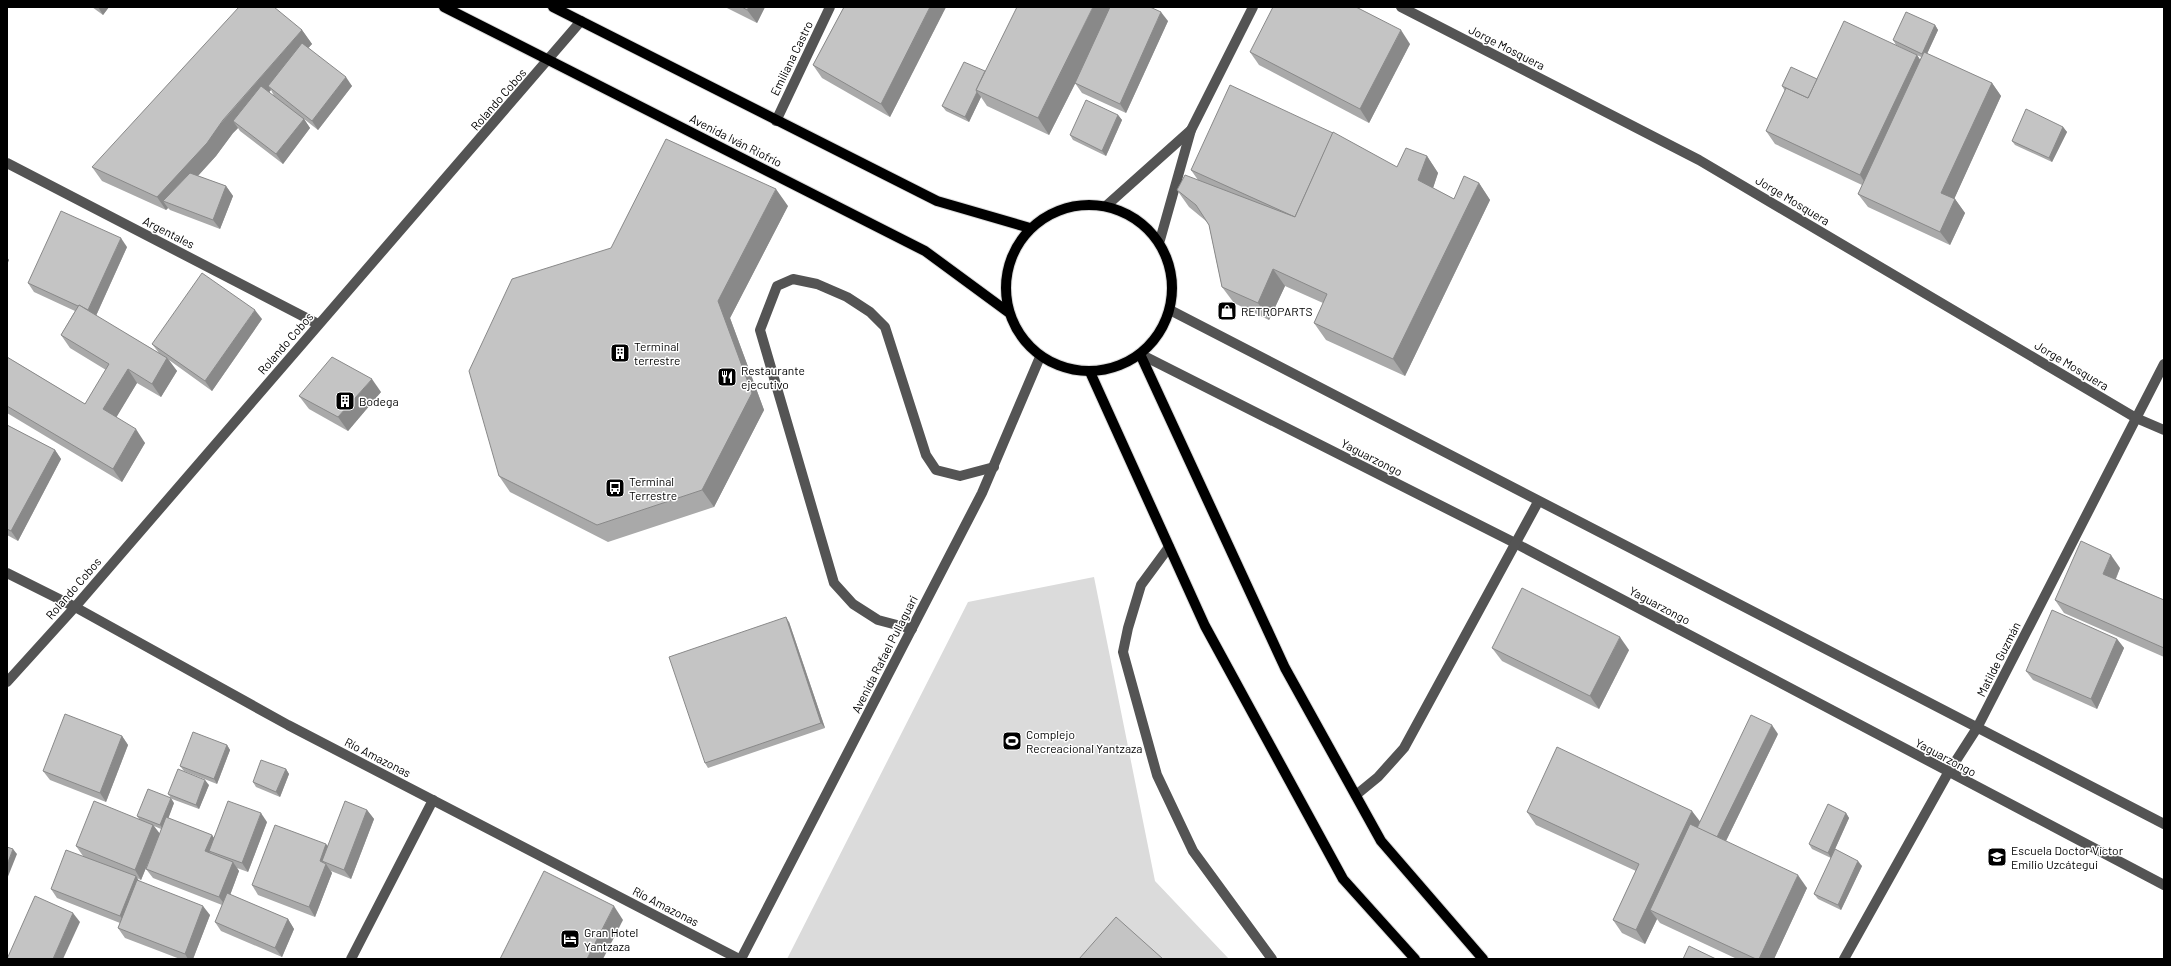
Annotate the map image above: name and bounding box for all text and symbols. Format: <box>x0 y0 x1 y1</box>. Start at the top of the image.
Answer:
street label: Emiliana Castro <box>767 18 815 98</box>
street label: Jorge Mosquera <box>1467 22 1547 72</box>
street label: Rolando Cobos <box>467 65 529 133</box>
street label: Avenida Iván Riofrío <box>688 111 784 169</box>
street label: Jorge Mosquera <box>1754 172 1832 228</box>
street label: Argentales <box>141 213 197 251</box>
shop icon: RETROPARTS <box>1216 300 1238 322</box>
place label: RETROPARTS <box>1241 304 1313 318</box>
street label: Rolando Cobos <box>254 309 316 377</box>
street label: Jorge Mosquera <box>2033 337 2111 393</box>
place label: Terminal terrestre <box>634 339 680 367</box>
building icon: Terminal terrestre <box>609 342 631 364</box>
place label: Restaurante ejecutivo <box>741 363 805 391</box>
restaurant icon: Restaurante ejecutivo <box>716 366 738 388</box>
building icon: Bodega <box>334 390 356 412</box>
place label: Bodega <box>359 394 399 408</box>
street label: Yaguarzongo <box>1339 436 1405 478</box>
place label: Terminal Terrestre <box>629 474 677 502</box>
bus stop icon: Terminal Terrestre <box>604 477 626 499</box>
street label: Rolando Cobos <box>42 554 104 622</box>
street label: Yaguarzongo <box>1627 583 1693 627</box>
street label: Avenida Rafael Pullaguari <box>848 593 920 715</box>
street label: Matilde Guzmán <box>1973 619 2023 699</box>
place label: Complejo Recreacional Yantzaza <box>1026 727 1143 755</box>
sports icon: Complejo Recreacional Yantzaza <box>1001 730 1023 752</box>
street label: Río Amazonas <box>343 734 414 780</box>
street label: Yaguarzongo <box>1913 735 1979 779</box>
place label: Escuela Doctor Víctor Emilio Uzcátegui <box>2011 843 2124 871</box>
school or university icon: Escuela Doctor Víctor Emilio Uzcátegui <box>1986 846 2008 868</box>
street label: Río Amazonas <box>631 883 702 929</box>
place label: Gran Hotel Yantzaza <box>584 925 638 953</box>
hotel icon: Gran Hotel Yantzaza <box>559 928 581 950</box>

